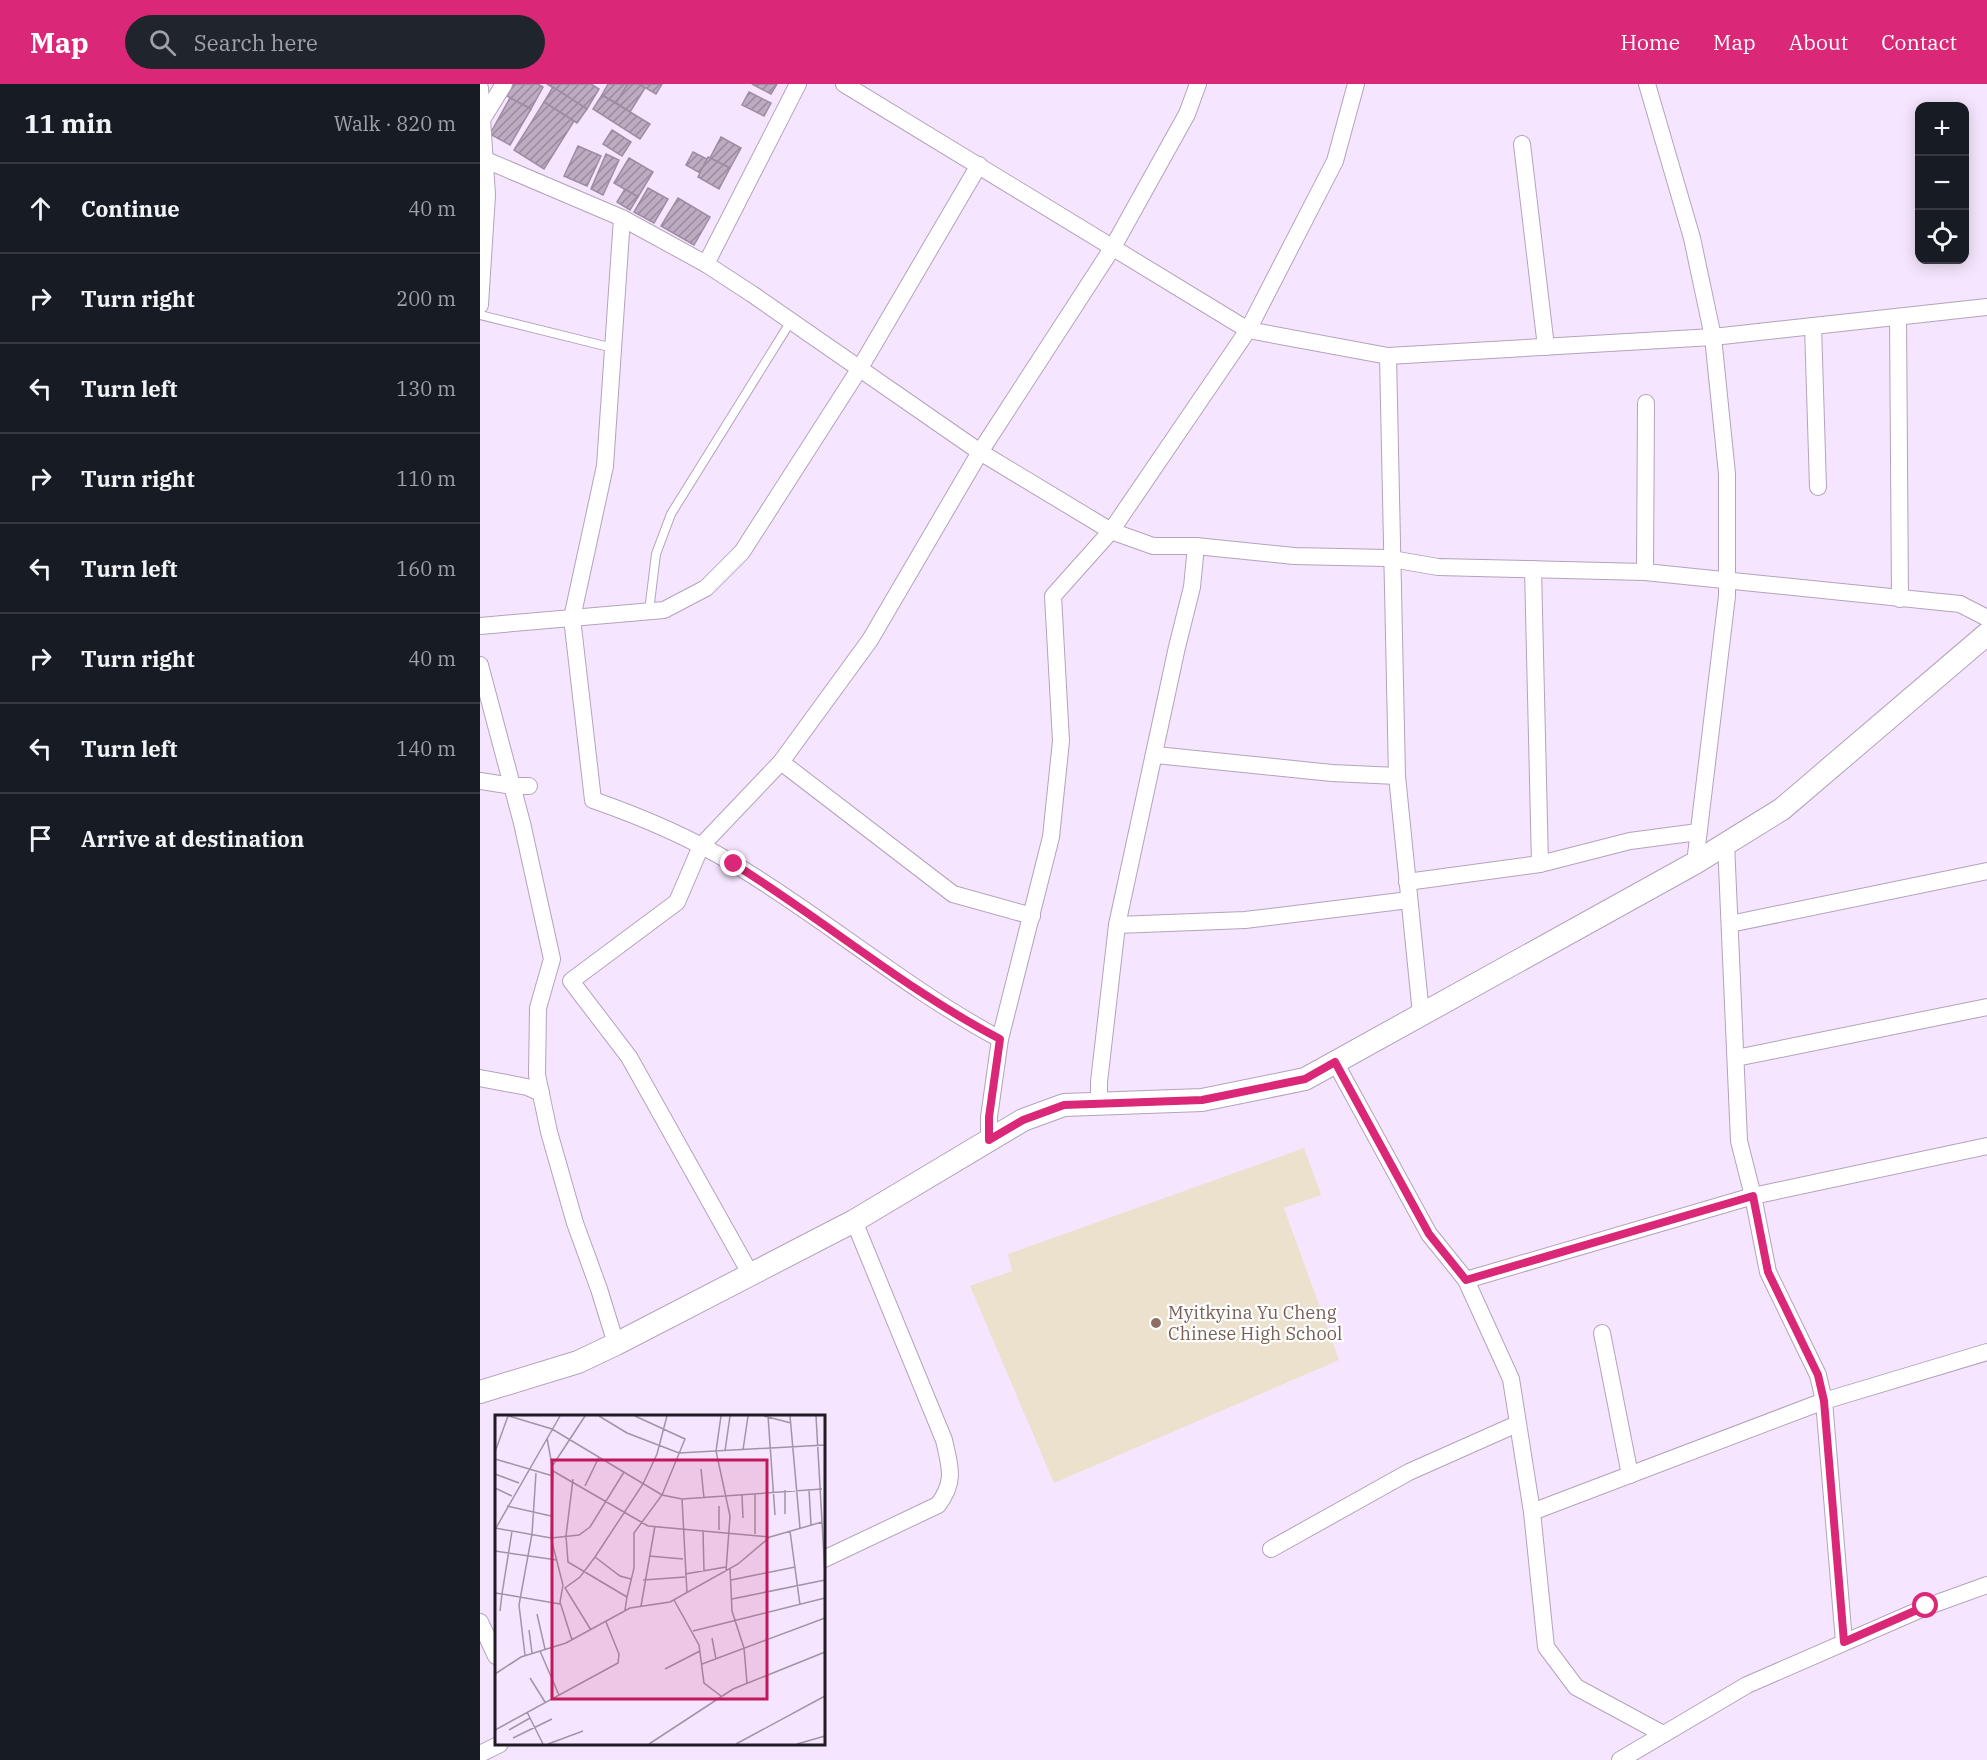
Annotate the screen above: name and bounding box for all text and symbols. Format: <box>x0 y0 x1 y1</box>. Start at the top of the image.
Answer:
search box <box>125 15 545 69</box>
text: Map <box>30 24 89 61</box>
icon: search <box>146 26 179 59</box>
text: Search here <box>194 28 318 57</box>
text: Home <box>1620 28 1680 56</box>
text: Map <box>1713 28 1756 56</box>
text: About <box>1789 28 1848 56</box>
text: Contact <box>1881 28 1957 56</box>
map controls <box>1915 102 1969 264</box>
button: + <box>1915 102 1969 156</box>
text: 11 min <box>24 106 112 140</box>
text: Walk · 820 m <box>334 110 456 137</box>
button: − <box>1915 156 1969 210</box>
icon: ahead <box>24 192 57 225</box>
text: Continue <box>81 194 180 223</box>
text: 40 m <box>408 195 456 222</box>
button: locate <box>1915 210 1969 264</box>
icon: right <box>24 282 57 315</box>
text: Turn right <box>81 284 195 313</box>
text: 200 m <box>396 285 456 312</box>
icon: left <box>24 372 57 405</box>
text: Turn left <box>81 374 177 403</box>
text: 130 m <box>396 375 456 402</box>
icon: right <box>24 462 57 495</box>
text: Turn right <box>81 464 195 493</box>
text: 110 m <box>396 465 456 492</box>
icon: left <box>24 552 57 585</box>
text: Turn left <box>81 554 177 583</box>
text: 160 m <box>396 555 456 582</box>
icon: right <box>24 642 57 675</box>
text: Turn right <box>81 644 195 673</box>
text: 40 m <box>408 645 456 672</box>
icon: left <box>24 732 57 765</box>
text: Turn left <box>81 734 177 763</box>
text: 140 m <box>396 735 456 762</box>
icon: arrive <box>24 822 57 855</box>
text: Arrive at destination <box>81 824 304 853</box>
route end <box>720 850 746 876</box>
place label: Myitkyina Yu Cheng Chinese High School <box>1168 1301 1342 1345</box>
marker: Myitkyina Yu Cheng Chinese High School <box>1149 1316 1163 1330</box>
inset map <box>495 1415 825 1745</box>
route start <box>1912 1592 1938 1618</box>

